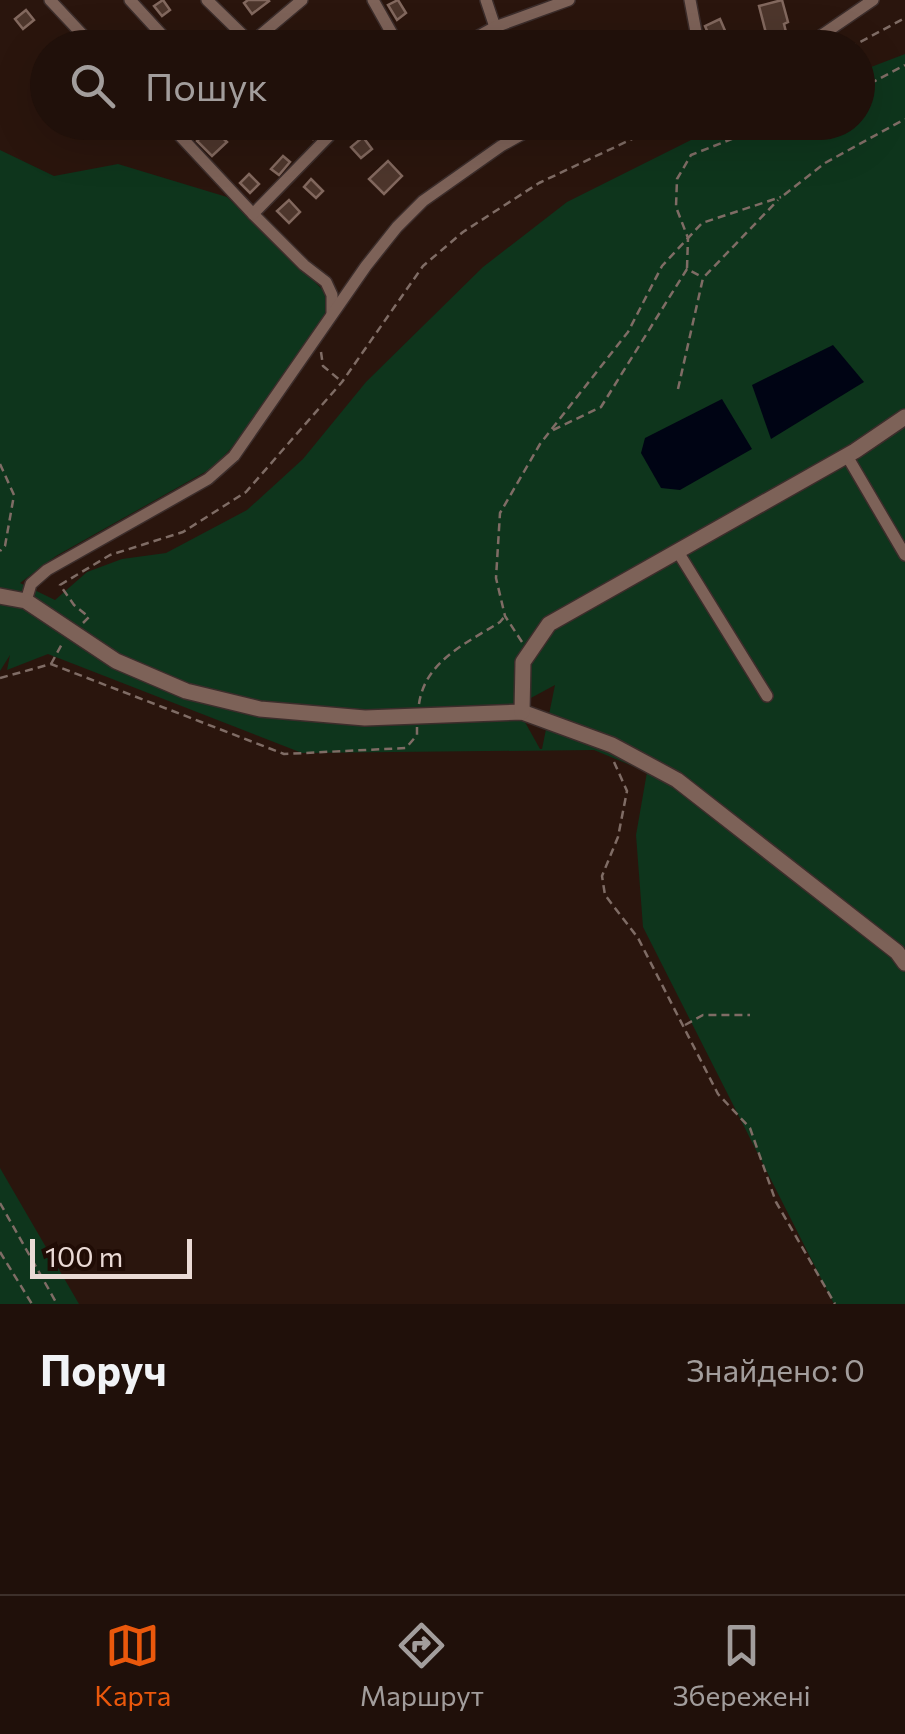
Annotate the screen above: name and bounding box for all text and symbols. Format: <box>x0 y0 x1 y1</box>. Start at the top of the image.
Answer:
search box <box>30 30 875 140</box>
icon: search <box>65 58 120 113</box>
text: Пошук <box>145 62 268 109</box>
scale bar <box>30 1234 192 1278</box>
text: 100 m <box>45 1239 123 1273</box>
text: Поруч <box>40 1343 167 1395</box>
text: Знайдено: 0 <box>686 1349 865 1389</box>
tab: Карта <box>94 1618 171 1712</box>
tab: Маршрут <box>360 1618 484 1712</box>
tab: Збережені <box>672 1618 811 1712</box>

